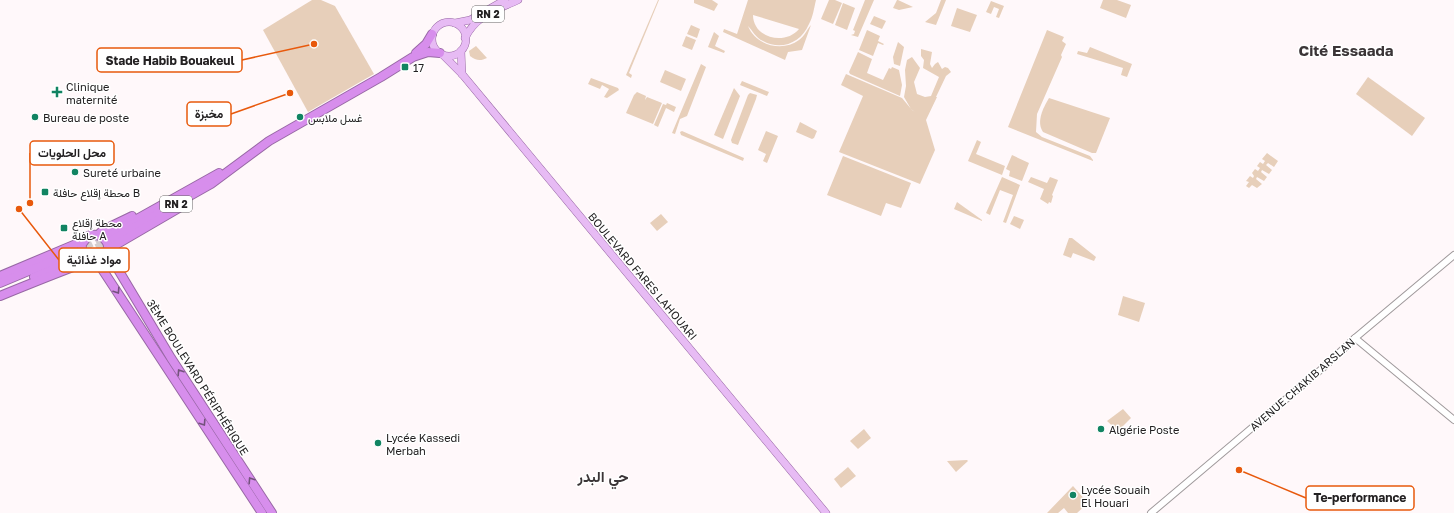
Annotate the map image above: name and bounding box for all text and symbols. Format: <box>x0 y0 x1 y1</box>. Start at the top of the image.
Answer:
road number: RN 2 <box>472 6 504 22</box>
district label: Cité Essaada <box>1299 41 1394 59</box>
callout: Stade Habib Bouakeul <box>97 48 242 72</box>
text: Stade Habib Bouakeul <box>106 53 235 68</box>
place label: 17 <box>413 61 424 74</box>
marker: 17 <box>400 62 410 72</box>
place label: Clinique maternité <box>66 80 117 106</box>
marker: Clinique maternité <box>51 86 63 98</box>
callout: مخبزة <box>187 102 231 126</box>
text: مخبزة <box>195 106 224 122</box>
place label: Bureau de poste <box>43 111 129 124</box>
place label: غسل ملابس <box>308 111 363 125</box>
marker: Bureau de poste <box>30 112 40 122</box>
marker: غسل ملابس <box>295 112 305 122</box>
callout: محل الحلويات <box>30 141 114 165</box>
text: محل الحلويات <box>38 145 106 161</box>
place label: Sureté urbaine <box>83 166 161 179</box>
marker: Sureté urbaine <box>70 167 80 177</box>
place label: محطة إقلاع حافلة B <box>53 186 140 201</box>
marker: محطة إقلاع حافلة B <box>40 187 50 197</box>
road number: RN 2 <box>160 196 192 212</box>
street label: BOULEVARD FARES LAHOUARI <box>586 210 700 342</box>
place label: محطة إقلاع حافلة A <box>72 216 122 242</box>
marker: محطة إقلاع حافلة A <box>59 223 69 233</box>
callout: مواد غذائية <box>59 248 129 272</box>
text: مواد غذائية <box>67 252 122 268</box>
one-way arrow <box>112 287 119 294</box>
street label: 3ÈME BOULEVARD PÉRIPHÉRIQUE <box>144 297 252 458</box>
street label: AVENUE CHAKIB ARSLAN <box>1247 335 1357 433</box>
one-way arrow <box>177 369 185 376</box>
one-way arrow <box>199 419 206 426</box>
place label: Algérie Poste <box>1109 423 1179 436</box>
marker: Algérie Poste <box>1096 424 1106 434</box>
place label: Lycée Kassedi Merbah <box>386 431 460 457</box>
marker: Lycée Kassedi Merbah <box>373 438 383 448</box>
district label: حي البدر <box>577 467 629 490</box>
one-way arrow <box>249 478 256 485</box>
place label: Lycée Souaih El Houari <box>1081 483 1150 509</box>
callout: Te-performance <box>1306 486 1414 510</box>
marker: Lycée Souaih El Houari <box>1068 490 1078 500</box>
text: Te-performance <box>1314 490 1406 505</box>

